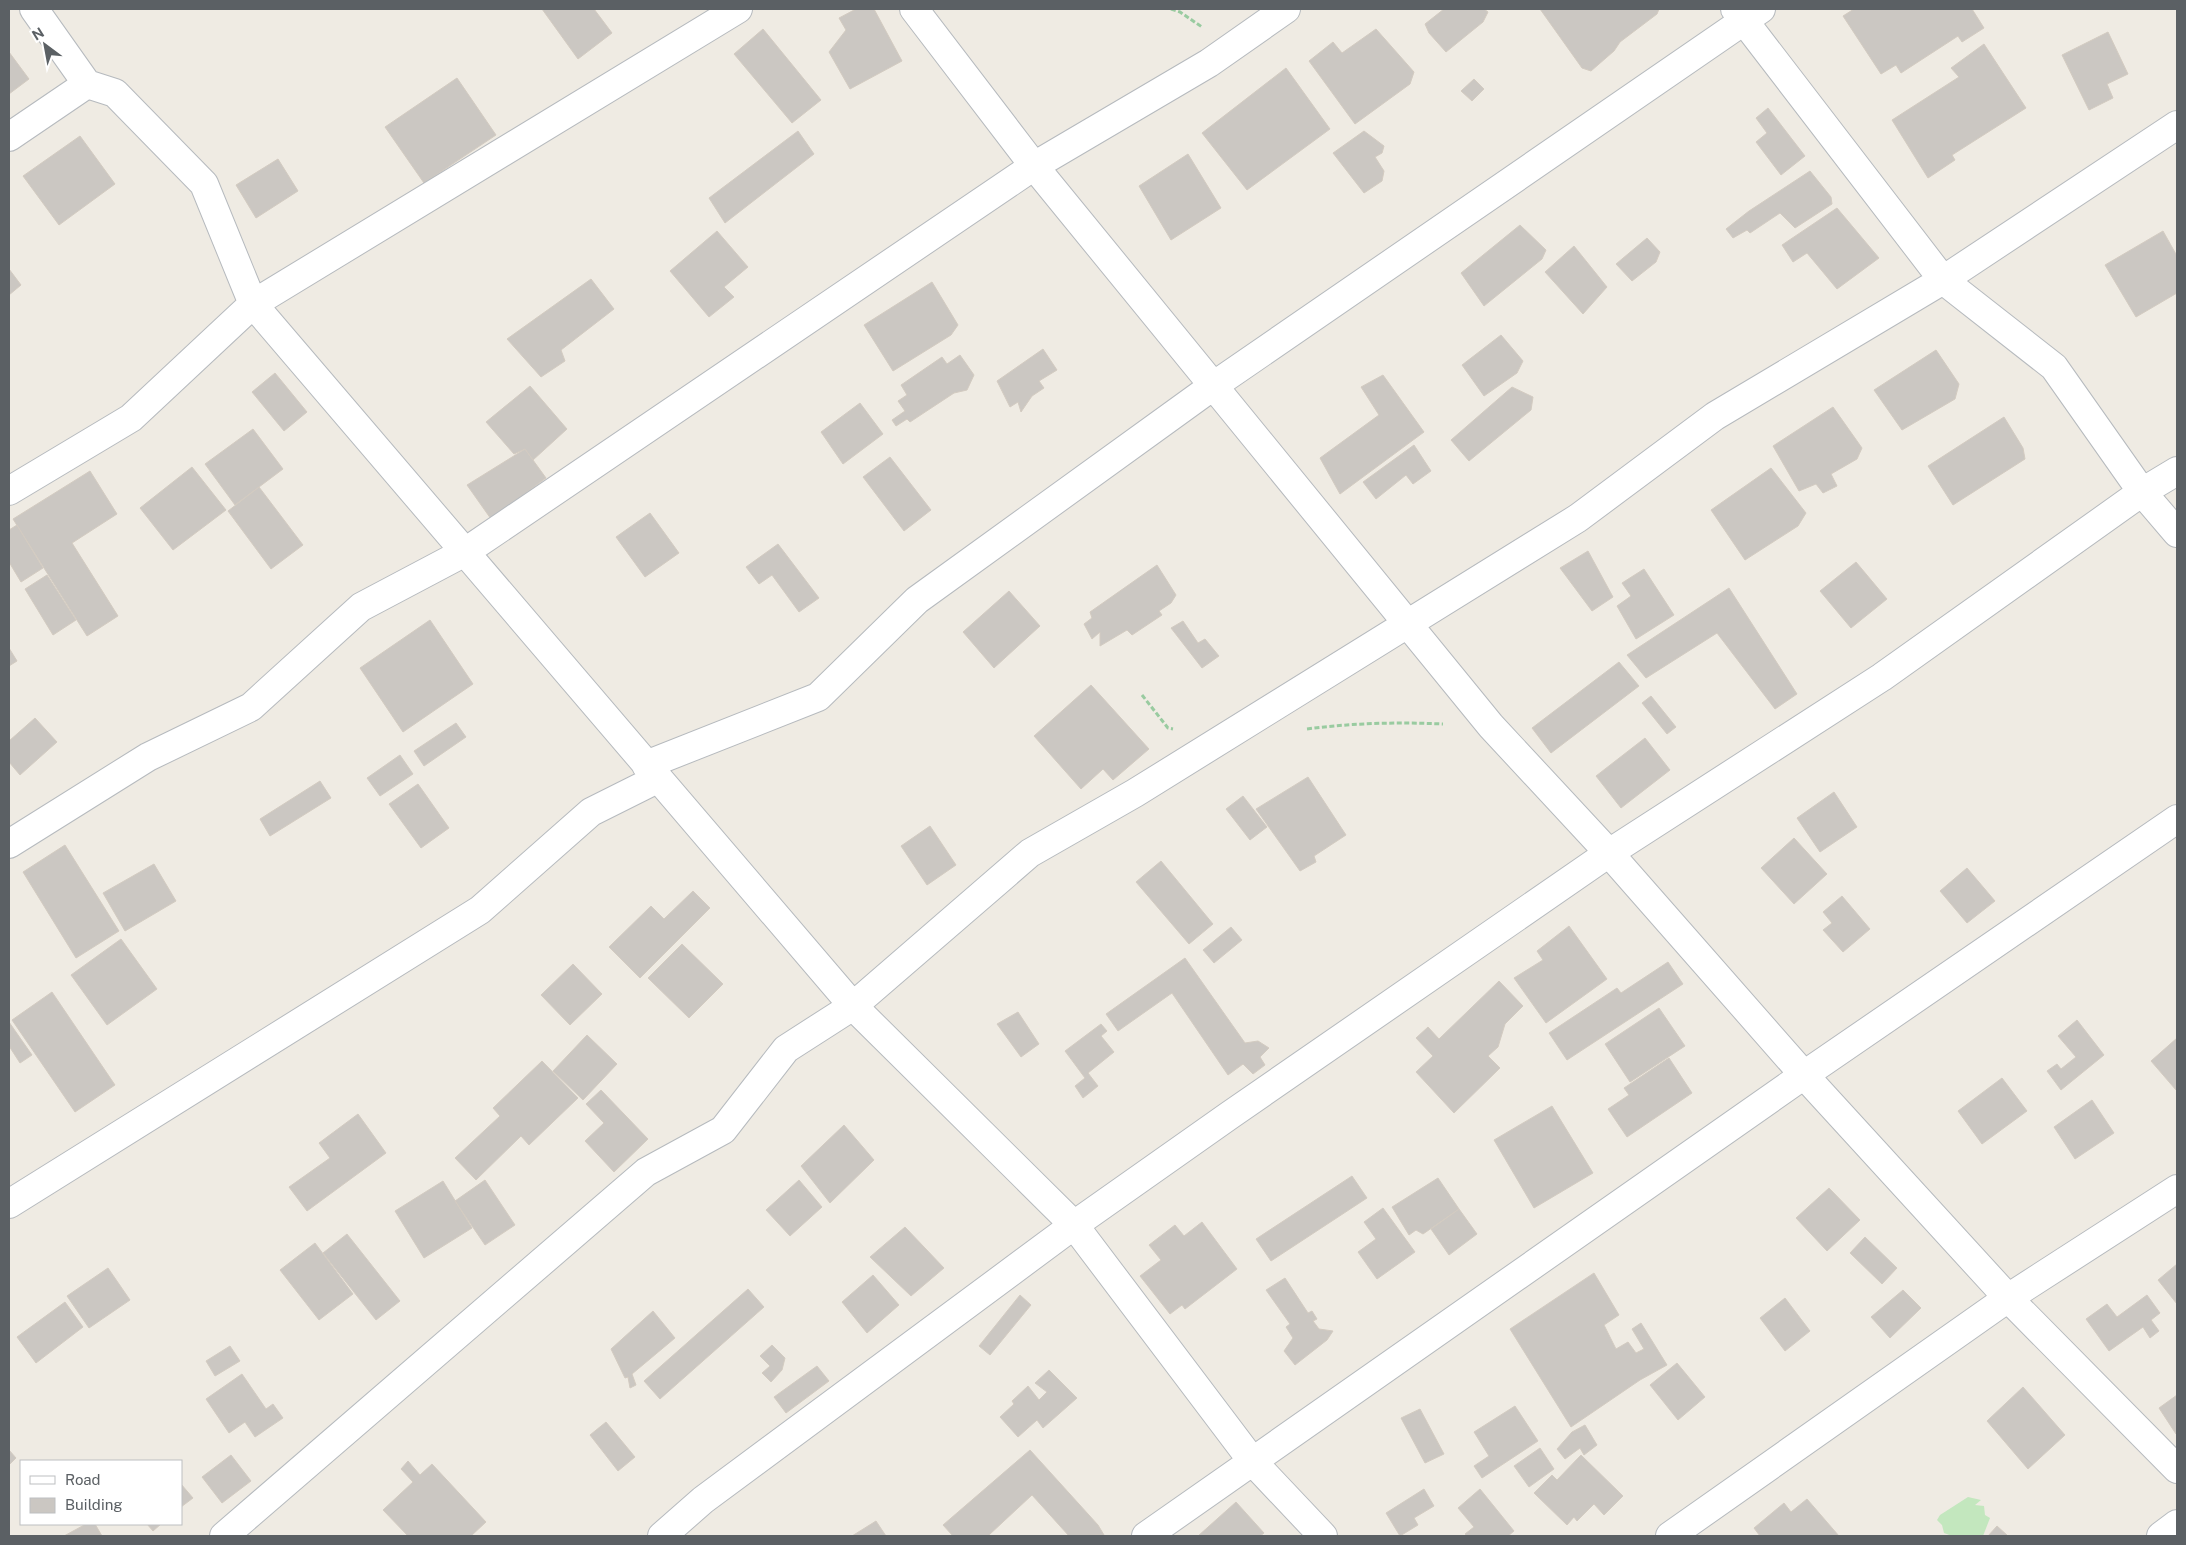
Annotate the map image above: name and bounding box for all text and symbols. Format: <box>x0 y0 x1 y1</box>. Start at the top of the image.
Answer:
north arrow <box>20 20 70 70</box>
text: N <box>29 24 47 44</box>
legend <box>20 1460 182 1525</box>
text: Road <box>65 1471 101 1488</box>
text: Building <box>65 1496 123 1513</box>

